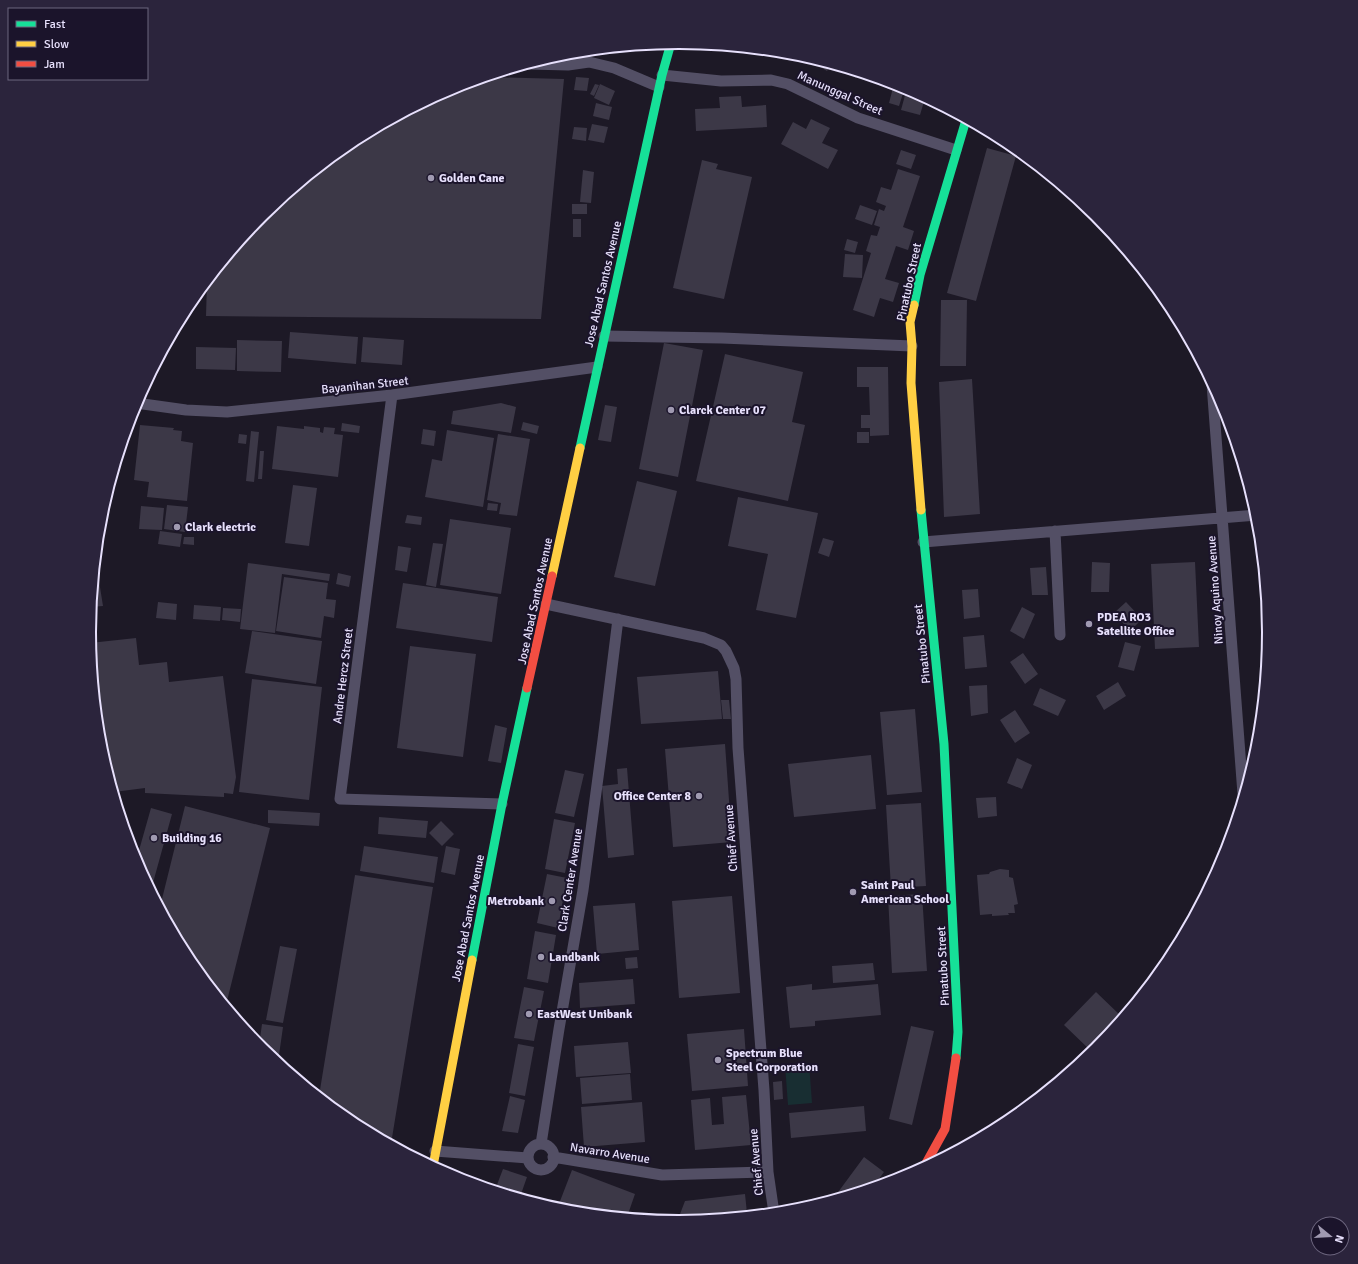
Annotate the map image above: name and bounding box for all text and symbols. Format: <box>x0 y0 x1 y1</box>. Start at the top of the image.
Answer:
legend <box>8 8 148 80</box>
text: Fast <box>44 17 65 32</box>
text: Slow <box>44 37 69 52</box>
text: Jam <box>44 57 65 72</box>
street label: Manunggal Street <box>795 68 885 119</box>
place label: Golden Cane <box>439 171 504 186</box>
marker: Golden Cane <box>426 173 436 183</box>
street label: Jose Abad Santos Avenue <box>582 219 625 349</box>
street label: Pinatubo Street <box>894 242 925 323</box>
street label: Bayanihan Street <box>321 373 409 398</box>
place label: Clarck Center 07 <box>679 403 766 418</box>
marker: Clarck Center 07 <box>666 405 676 415</box>
place label: Clark electric <box>185 520 256 535</box>
marker: Clark electric <box>172 522 182 532</box>
street label: Ninoy Aquino Avenue <box>1204 535 1227 645</box>
street label: Jose Abad Santos Avenue <box>515 536 556 666</box>
street label: Pinatubo Street <box>911 603 934 684</box>
place label: PDEA RO3 Satellite Office <box>1097 610 1175 639</box>
marker: PDEA RO3 Satellite Office <box>1084 619 1094 629</box>
street label: Andre Hercz Street <box>330 627 357 725</box>
place label: Office Center 8 <box>614 789 692 804</box>
marker: Office Center 8 <box>694 791 704 801</box>
street label: Chief Avenue <box>722 804 741 872</box>
street label: Clark Center Avenue <box>555 827 586 933</box>
place label: Building 16 <box>162 831 222 846</box>
marker: Building 16 <box>149 833 159 843</box>
street label: Jose Abad Santos Avenue <box>449 853 488 983</box>
place label: Saint Paul American School <box>861 878 949 907</box>
marker: Saint Paul American School <box>848 887 858 897</box>
place label: Metrobank <box>487 894 545 909</box>
marker: Metrobank <box>547 896 557 906</box>
street label: Pinatubo Street <box>934 926 953 1006</box>
place label: Landbank <box>549 950 601 965</box>
marker: Landbank <box>536 952 546 962</box>
place label: EastWest Unibank <box>537 1007 633 1022</box>
marker: EastWest Unibank <box>524 1009 534 1019</box>
place label: Spectrum Blue Steel Corporation <box>726 1046 818 1075</box>
marker: Spectrum Blue Steel Corporation <box>713 1055 723 1065</box>
street label: Chief Avenue <box>746 1128 767 1196</box>
street label: Navarro Avenue <box>569 1140 651 1167</box>
north arrow <box>1310 1216 1350 1256</box>
text: N <box>1332 1233 1346 1245</box>

